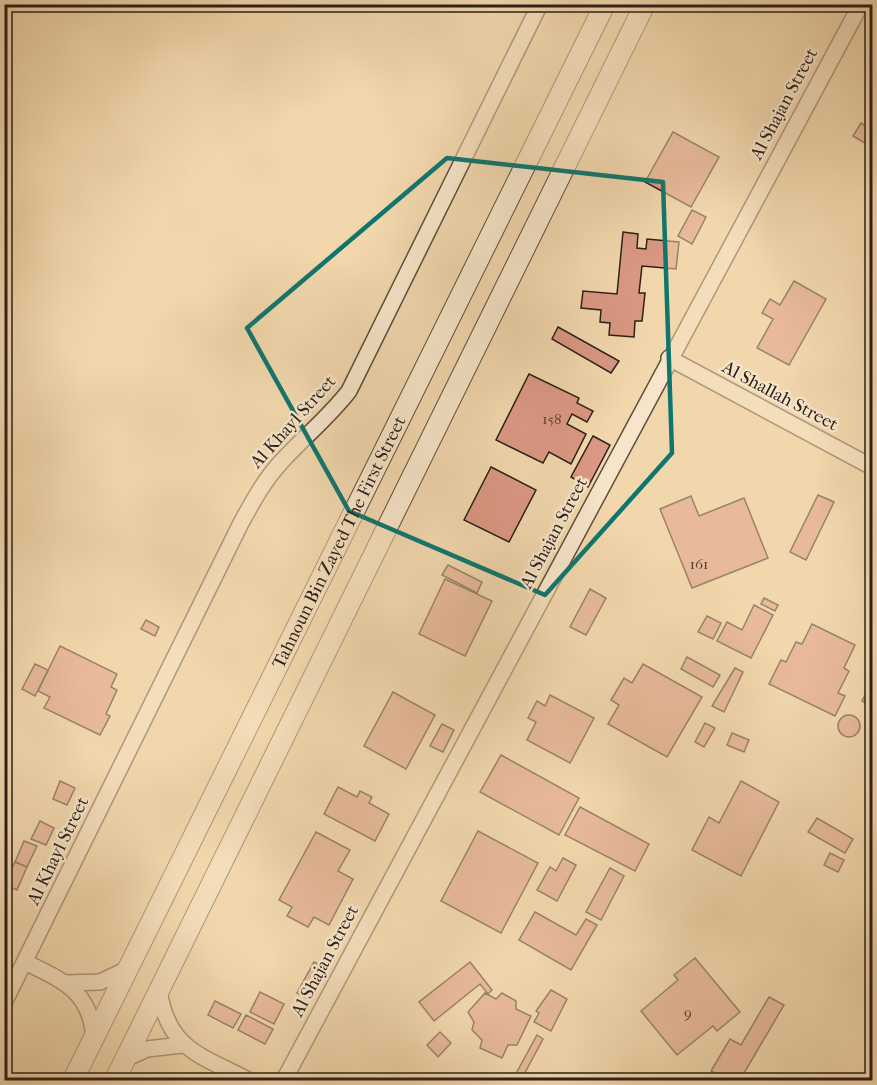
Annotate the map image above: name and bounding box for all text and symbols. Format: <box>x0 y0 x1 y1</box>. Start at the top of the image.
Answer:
street label: Al Shajan Street <box>745 44 822 164</box>
street label: Al Shallah Street <box>718 356 842 436</box>
street label: Al Khayl Street <box>245 371 341 473</box>
house number: 158 <box>542 410 562 428</box>
street label: Tahnoun Bin Zayed The First Street <box>268 412 410 672</box>
street label: Al Shajan Street <box>515 473 592 593</box>
house number: 161 <box>690 555 708 573</box>
street label: Al Khayl Street <box>22 793 93 909</box>
street label: Al Shajan Street <box>286 901 363 1021</box>
house number: 9 <box>684 1004 692 1022</box>

